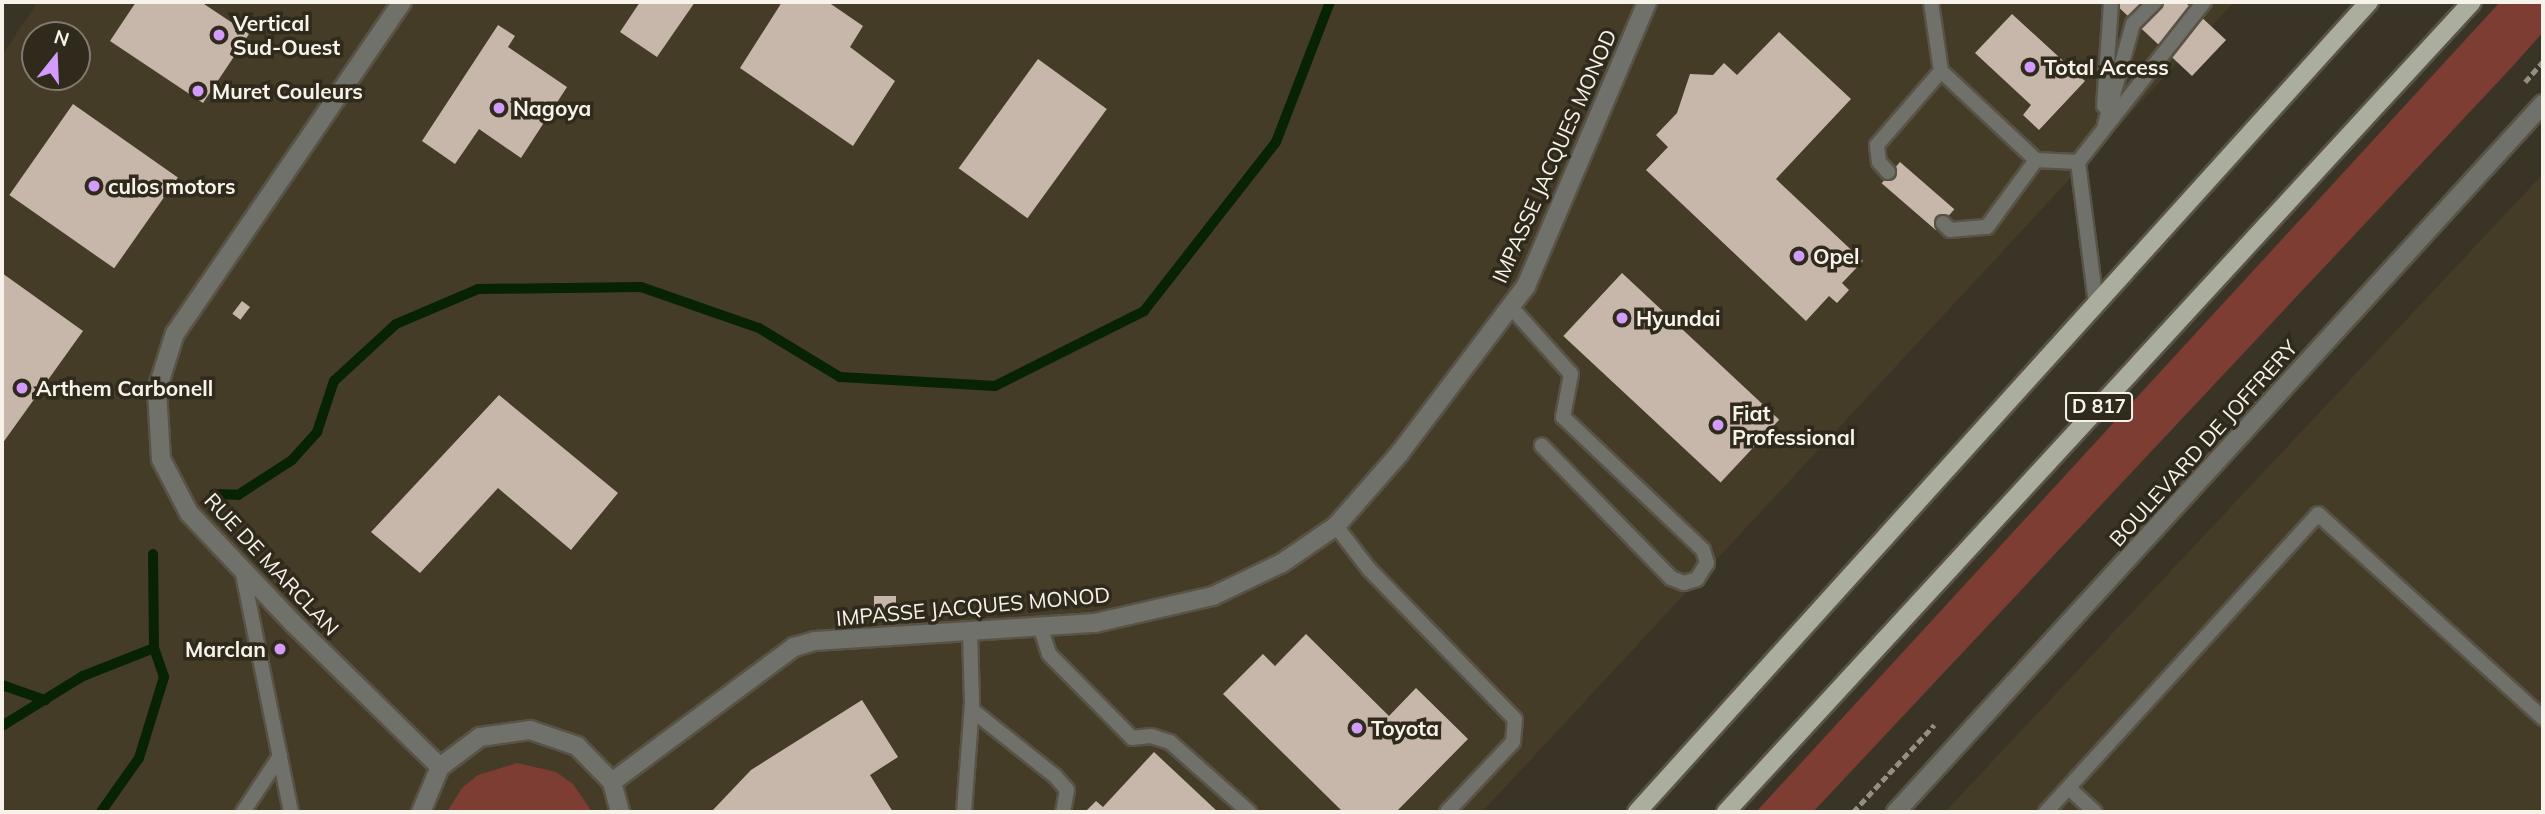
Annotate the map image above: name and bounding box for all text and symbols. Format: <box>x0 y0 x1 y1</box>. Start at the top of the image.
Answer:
place label: Vertical Sud-Ouest <box>233 10 340 60</box>
north arrow <box>21 21 91 91</box>
text: N <box>51 24 72 52</box>
street label: IMPASSE JACQUES MONOD <box>1487 25 1621 287</box>
marker: Vertical Sud-Ouest <box>211 27 227 43</box>
place label: Total Access <box>2044 54 2169 80</box>
marker: Total Access <box>2022 59 2038 75</box>
place label: Muret Couleurs <box>212 78 363 104</box>
marker: Muret Couleurs <box>190 83 206 99</box>
place label: Nagoya <box>513 95 591 121</box>
marker: Nagoya <box>491 100 507 116</box>
place label: culos motors <box>108 173 235 199</box>
marker: culos motors <box>86 178 102 194</box>
place label: Opel <box>1813 243 1860 269</box>
marker: Opel <box>1791 248 1807 264</box>
place label: Hyundai <box>1636 305 1720 331</box>
marker: Hyundai <box>1614 310 1630 326</box>
street label: BOULEVARD DE JOFFRERY <box>2104 335 2302 551</box>
place label: Arthem Carbonell <box>36 375 213 401</box>
marker: Arthem Carbonell <box>14 380 30 396</box>
road number: D 817 <box>2064 392 2134 422</box>
place label: Fiat Professional <box>1732 400 1855 450</box>
marker: Fiat Professional <box>1710 417 1726 433</box>
street label: RUE DE MARCLAN <box>199 488 345 640</box>
street label: IMPASSE JACQUES MONOD <box>835 581 1111 631</box>
place label: Marclan <box>185 636 266 662</box>
marker: Marclan <box>272 641 288 657</box>
place label: Toyota <box>1371 715 1439 741</box>
marker: Toyota <box>1349 720 1365 736</box>

